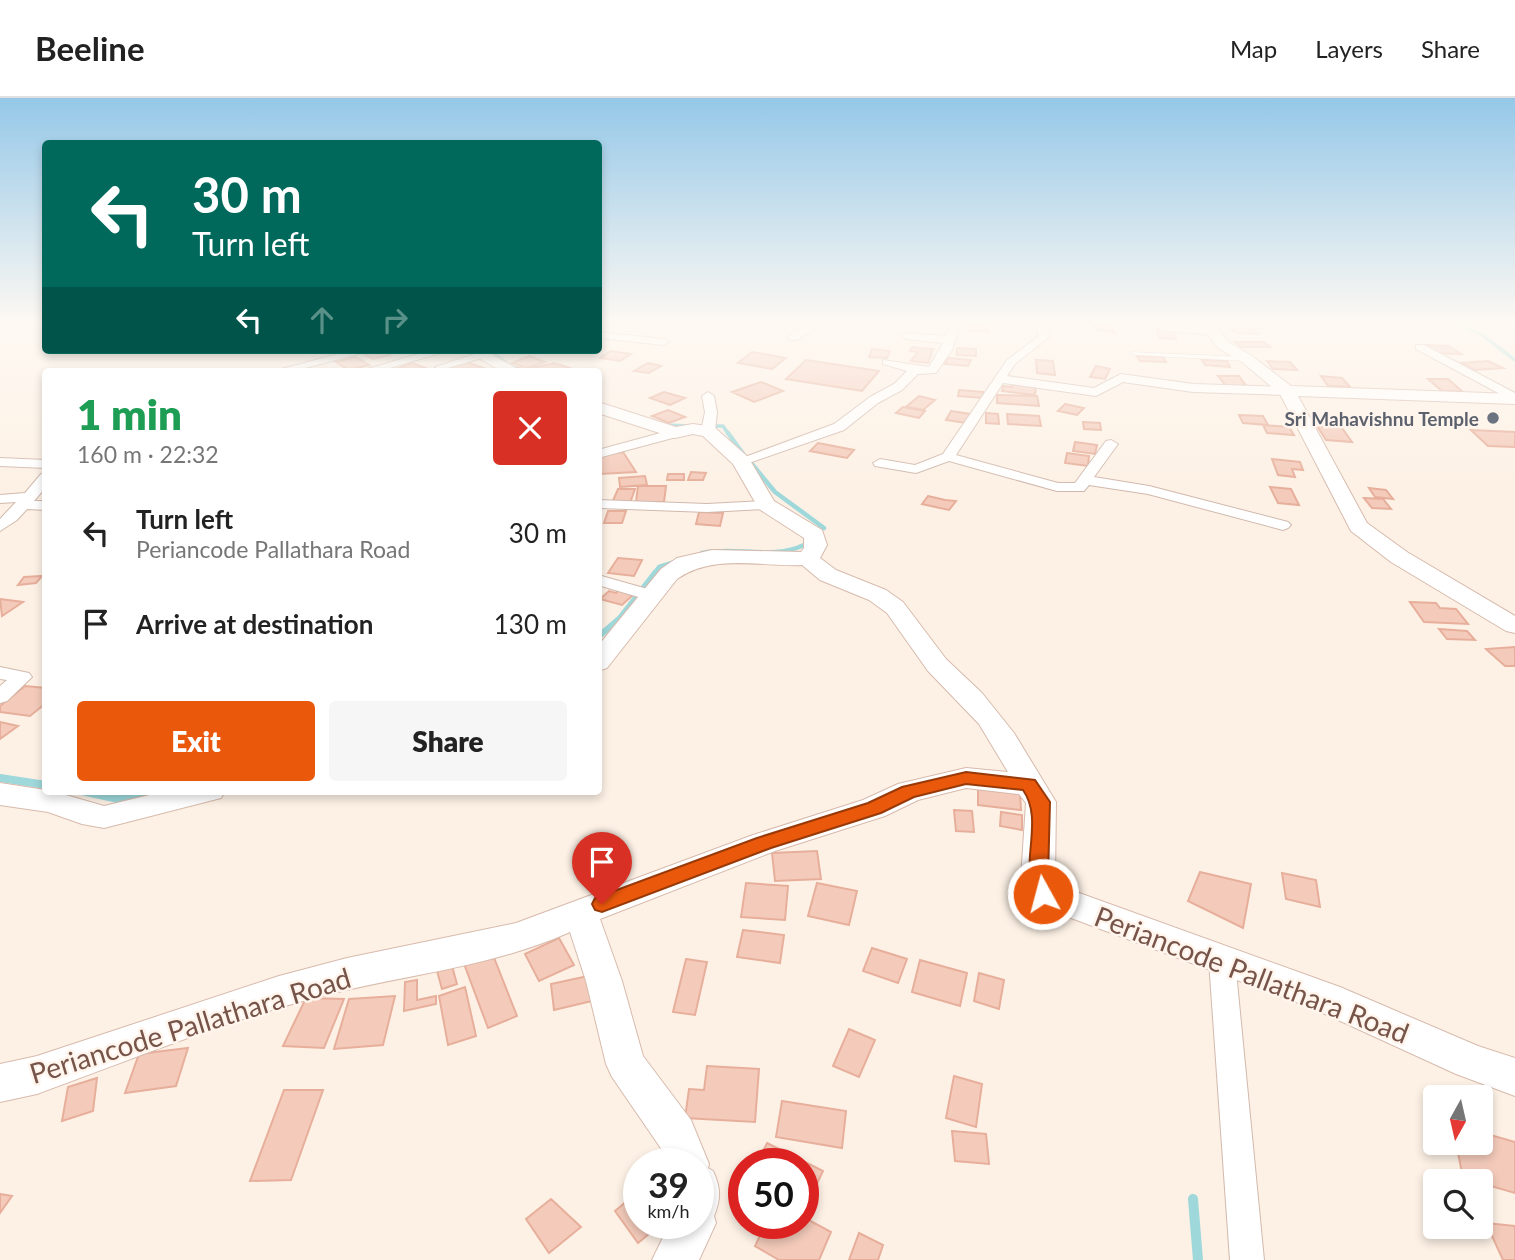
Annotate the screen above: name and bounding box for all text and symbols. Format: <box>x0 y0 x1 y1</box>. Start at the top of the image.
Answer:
text: Beeline <box>35 28 145 68</box>
text: Map <box>1230 34 1277 63</box>
text: Layers <box>1315 34 1383 63</box>
text: Share <box>1421 34 1480 63</box>
text: 30 m <box>192 165 302 223</box>
icon: left <box>77 168 168 259</box>
text: Turn left <box>192 224 309 263</box>
icon: left <box>230 301 268 339</box>
icon: ahead <box>303 301 341 339</box>
icon: right <box>376 301 414 339</box>
text: 1 min <box>77 389 182 439</box>
button: close <box>493 391 567 465</box>
place label: Sri Mahavishnu Temple <box>1285 407 1479 430</box>
marker: Sri Mahavishnu Temple <box>1485 410 1501 426</box>
text: 160 m · 22:32 <box>77 440 219 468</box>
text: Turn left <box>136 503 233 535</box>
icon: left <box>77 514 115 552</box>
text: 30 m <box>509 517 567 549</box>
text: Periancode Pallathara Road <box>136 535 410 563</box>
icon: arrive <box>77 605 115 643</box>
text: Arrive at destination <box>136 608 373 640</box>
text: 130 m <box>494 608 567 640</box>
button: Exit <box>77 701 315 781</box>
button: Share <box>329 701 567 781</box>
pin <box>572 832 632 904</box>
icon: arrive <box>583 843 621 881</box>
position arrow <box>1006 857 1080 931</box>
street label: Periancode Pallathara Road <box>1090 898 1414 1050</box>
street label: Periancode Pallathara Road <box>25 960 355 1090</box>
north arrow <box>1423 1085 1493 1155</box>
map controls <box>1423 1085 1493 1239</box>
speed limit sign: 50 <box>728 1148 819 1239</box>
text: 39 <box>648 1163 689 1205</box>
button: search <box>1423 1169 1493 1239</box>
text: km/h <box>647 1200 690 1222</box>

